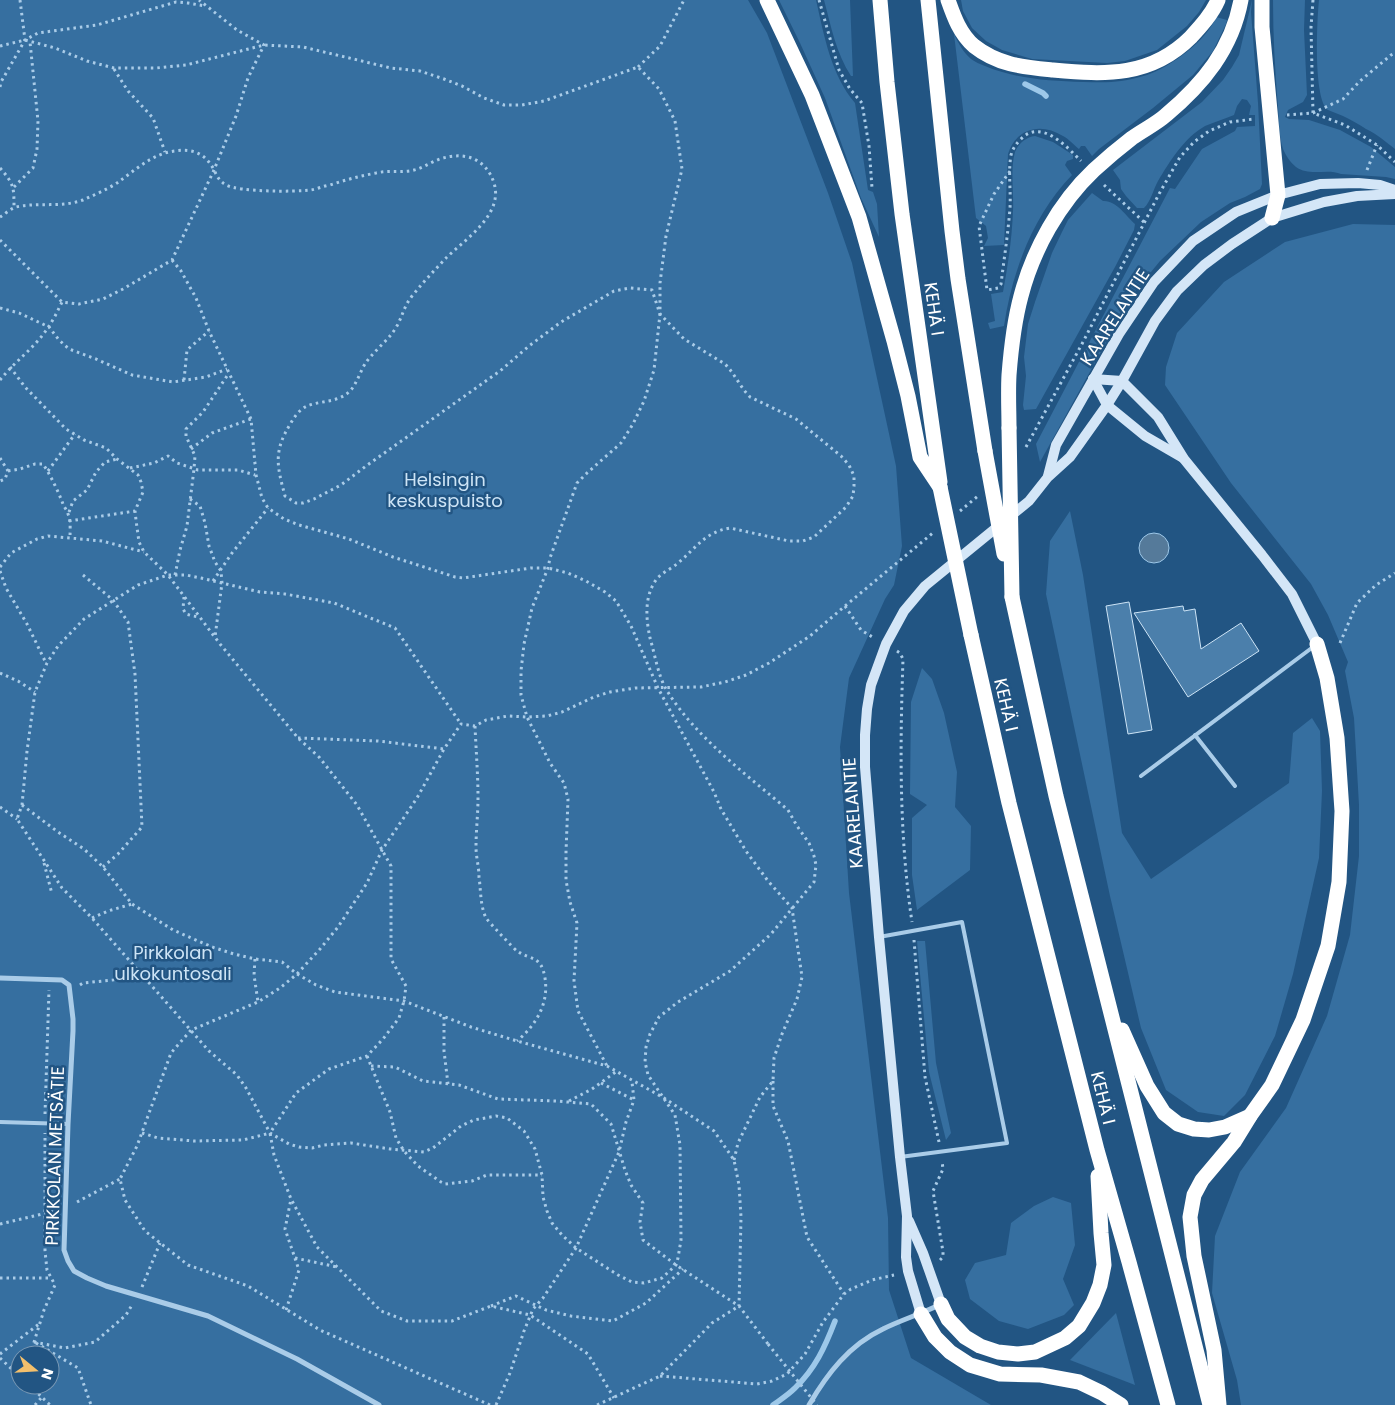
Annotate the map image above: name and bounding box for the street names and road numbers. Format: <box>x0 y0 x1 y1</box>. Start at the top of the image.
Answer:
street label: KAARELANTIE <box>1074 263 1155 370</box>
street label: KEHÄ I <box>918 281 951 337</box>
street label: KEHÄ I <box>988 676 1025 734</box>
street label: KAARELANTIE <box>836 757 869 869</box>
street label: PIRKKOLAN METSÄTIE <box>39 1066 70 1246</box>
street label: KEHÄ I <box>1085 1069 1122 1127</box>

